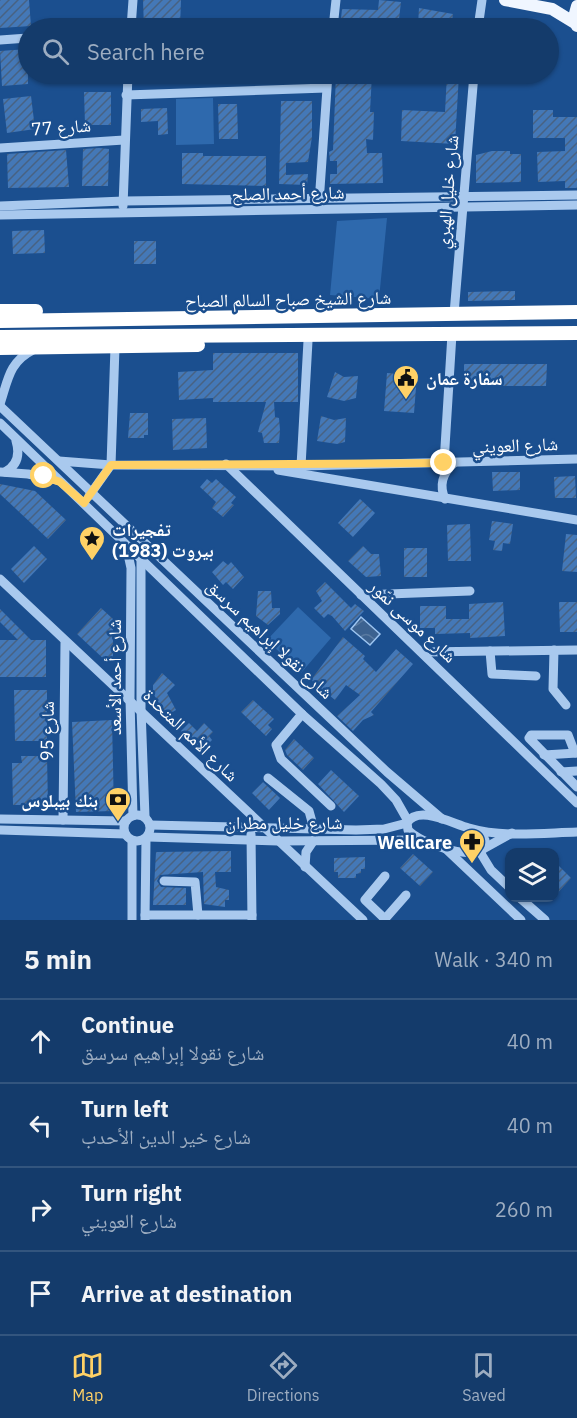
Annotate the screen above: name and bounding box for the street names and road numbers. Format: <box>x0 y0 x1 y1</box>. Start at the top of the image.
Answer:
street label: شارع 77 <box>30 113 92 141</box>
street label: شارع خليل الهبري <box>431 134 467 250</box>
street label: شارع أحمد الصلح <box>231 181 345 206</box>
street label: شارع الشيخ صباح السالم الصباح <box>185 286 391 313</box>
street label: شارع العويني <box>471 432 559 462</box>
street label: شارع نقولا إبراهيم سرسق <box>201 574 338 704</box>
street label: شارع موسى نمّور <box>364 574 462 667</box>
street label: شارع أحمد الأسعد <box>103 619 126 735</box>
street label: شارع الأمم المتحدة <box>138 684 244 787</box>
street label: شارع 95 <box>35 701 59 761</box>
street label: شارع خليل مطران <box>225 811 343 834</box>

